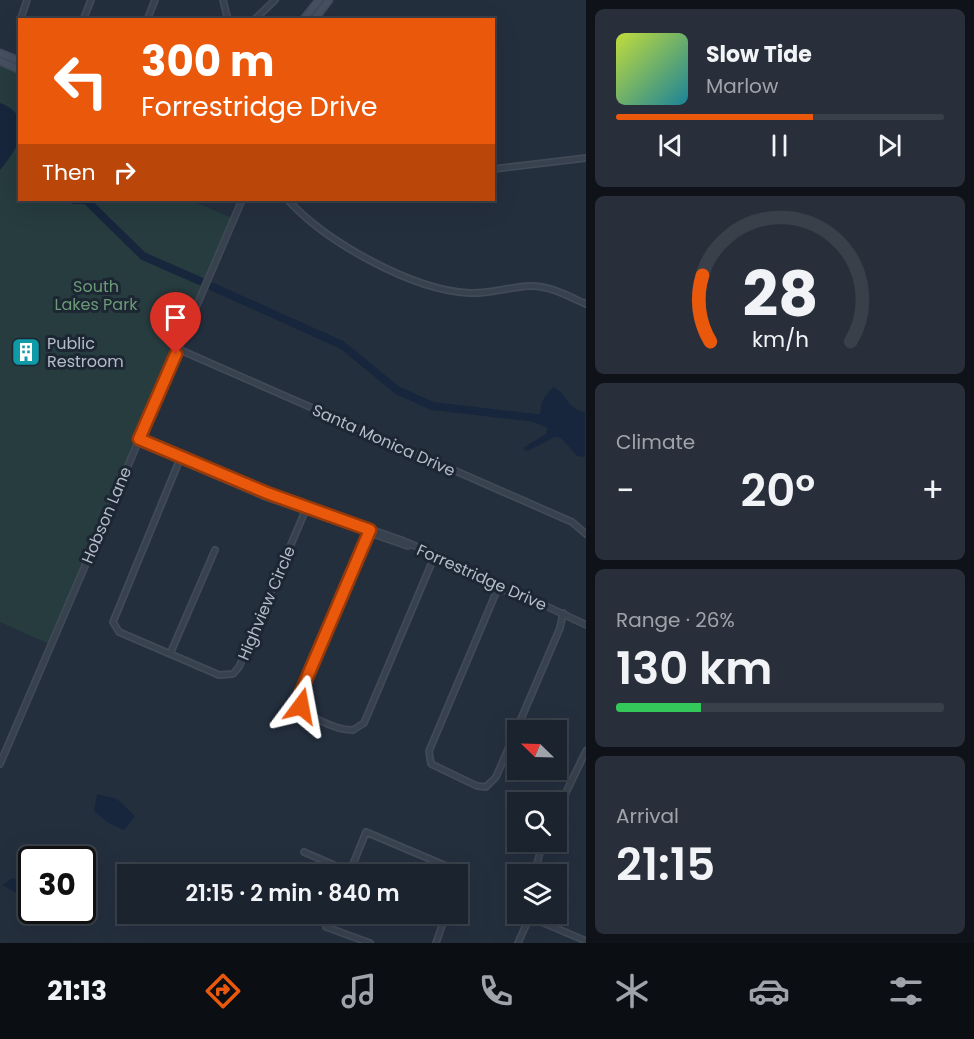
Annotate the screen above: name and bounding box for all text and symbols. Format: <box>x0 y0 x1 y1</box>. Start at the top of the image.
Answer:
text: 300 m <box>141 32 275 91</box>
text: Slow Tide <box>706 39 812 70</box>
icon: left <box>42 42 120 120</box>
text: Marlow <box>706 72 778 100</box>
text: Forrestridge Drive <box>141 88 378 125</box>
icon: previous <box>654 129 687 162</box>
icon: pause <box>763 129 796 162</box>
icon: next <box>873 129 906 162</box>
icon: right <box>108 156 141 189</box>
text: Then <box>42 157 96 188</box>
text: 28 <box>742 250 818 338</box>
park label: South Lakes Park <box>55 275 138 316</box>
pin <box>150 292 201 354</box>
icon: arrive <box>159 301 192 334</box>
text: km/h <box>751 324 809 355</box>
place label: Public Restroom <box>47 332 124 373</box>
building icon: Public Restroom <box>10 336 42 368</box>
street label: Santa Monica Drive <box>309 399 459 482</box>
text: Climate <box>616 428 695 456</box>
text: 20° <box>740 459 815 522</box>
street label: Hobson Lane <box>76 463 137 567</box>
text: − <box>616 467 634 514</box>
text: + <box>921 467 944 514</box>
street label: Forrestridge Drive <box>413 538 551 617</box>
street label: Highview Circle <box>232 542 301 664</box>
text: Range · 26% <box>616 606 735 634</box>
text: 130 km <box>616 637 772 700</box>
position arrow <box>269 674 333 738</box>
north arrow <box>507 720 567 780</box>
map controls <box>507 720 567 924</box>
button: search <box>507 792 567 852</box>
text: Arrival <box>616 802 679 830</box>
text: 21:15 <box>616 833 715 896</box>
speed limit sign: 30 <box>18 846 96 924</box>
button: layers <box>507 864 567 924</box>
text: 21:15 · 2 min · 840 m <box>185 878 400 909</box>
icon: directions <box>202 970 244 1012</box>
icon: music <box>338 970 380 1012</box>
icon: phone <box>475 970 517 1012</box>
icon: climate <box>611 970 653 1012</box>
icon: car <box>748 970 790 1012</box>
icon: filters <box>885 970 927 1012</box>
text: 21:13 <box>47 972 107 1009</box>

